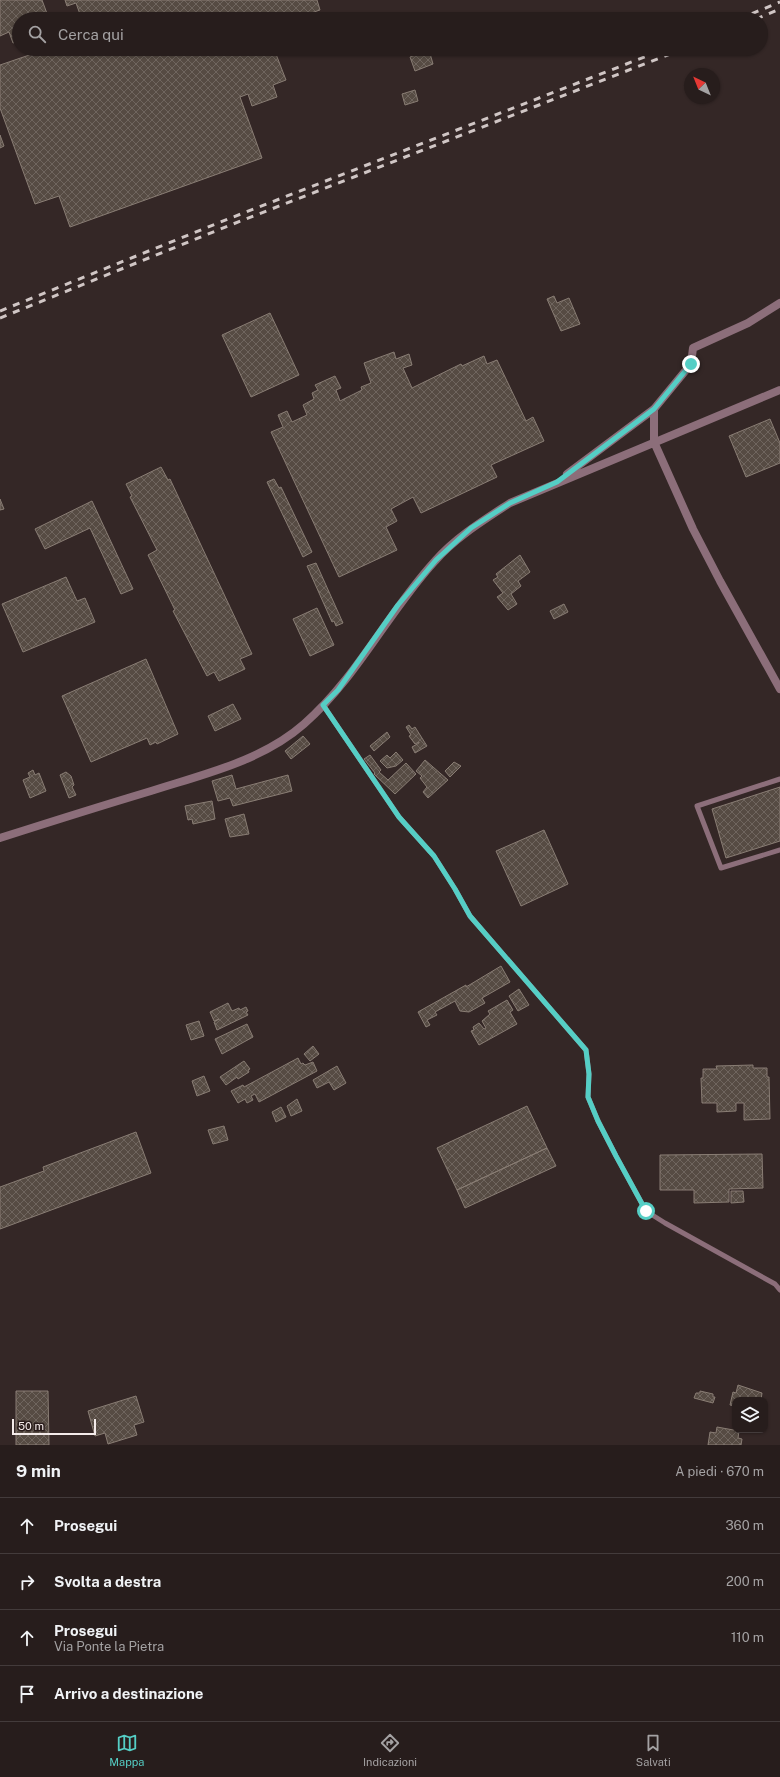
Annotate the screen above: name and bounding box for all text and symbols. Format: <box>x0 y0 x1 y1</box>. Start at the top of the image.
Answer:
search box <box>12 12 768 56</box>
icon: search <box>26 23 48 45</box>
text: Cerca qui <box>58 26 124 43</box>
north arrow <box>684 68 720 104</box>
route end <box>682 355 700 373</box>
route start <box>637 1202 655 1220</box>
map controls <box>732 1397 768 1433</box>
button: layers <box>732 1397 768 1433</box>
scale bar <box>12 1417 96 1436</box>
text: 50 m <box>18 1420 44 1432</box>
text: 9 min <box>16 1461 61 1481</box>
text: A piedi · 670 m <box>675 1464 764 1479</box>
icon: ahead <box>16 1515 38 1537</box>
text: Prosegui <box>54 1517 117 1534</box>
text: 360 m <box>726 1518 764 1533</box>
icon: right <box>16 1571 38 1593</box>
text: Svolta a destra <box>54 1573 161 1590</box>
text: 200 m <box>726 1574 764 1589</box>
text: Prosegui <box>54 1622 117 1639</box>
icon: ahead <box>16 1627 38 1649</box>
text: 110 m <box>731 1630 764 1645</box>
text: Via Ponte la Pietra <box>54 1639 164 1654</box>
icon: arrive <box>16 1683 38 1705</box>
text: Arrivo a destinazione <box>54 1685 203 1702</box>
tab: Mappa <box>109 1732 144 1768</box>
tab: Indicazioni <box>363 1732 417 1768</box>
tab: Salvati <box>636 1732 671 1768</box>

